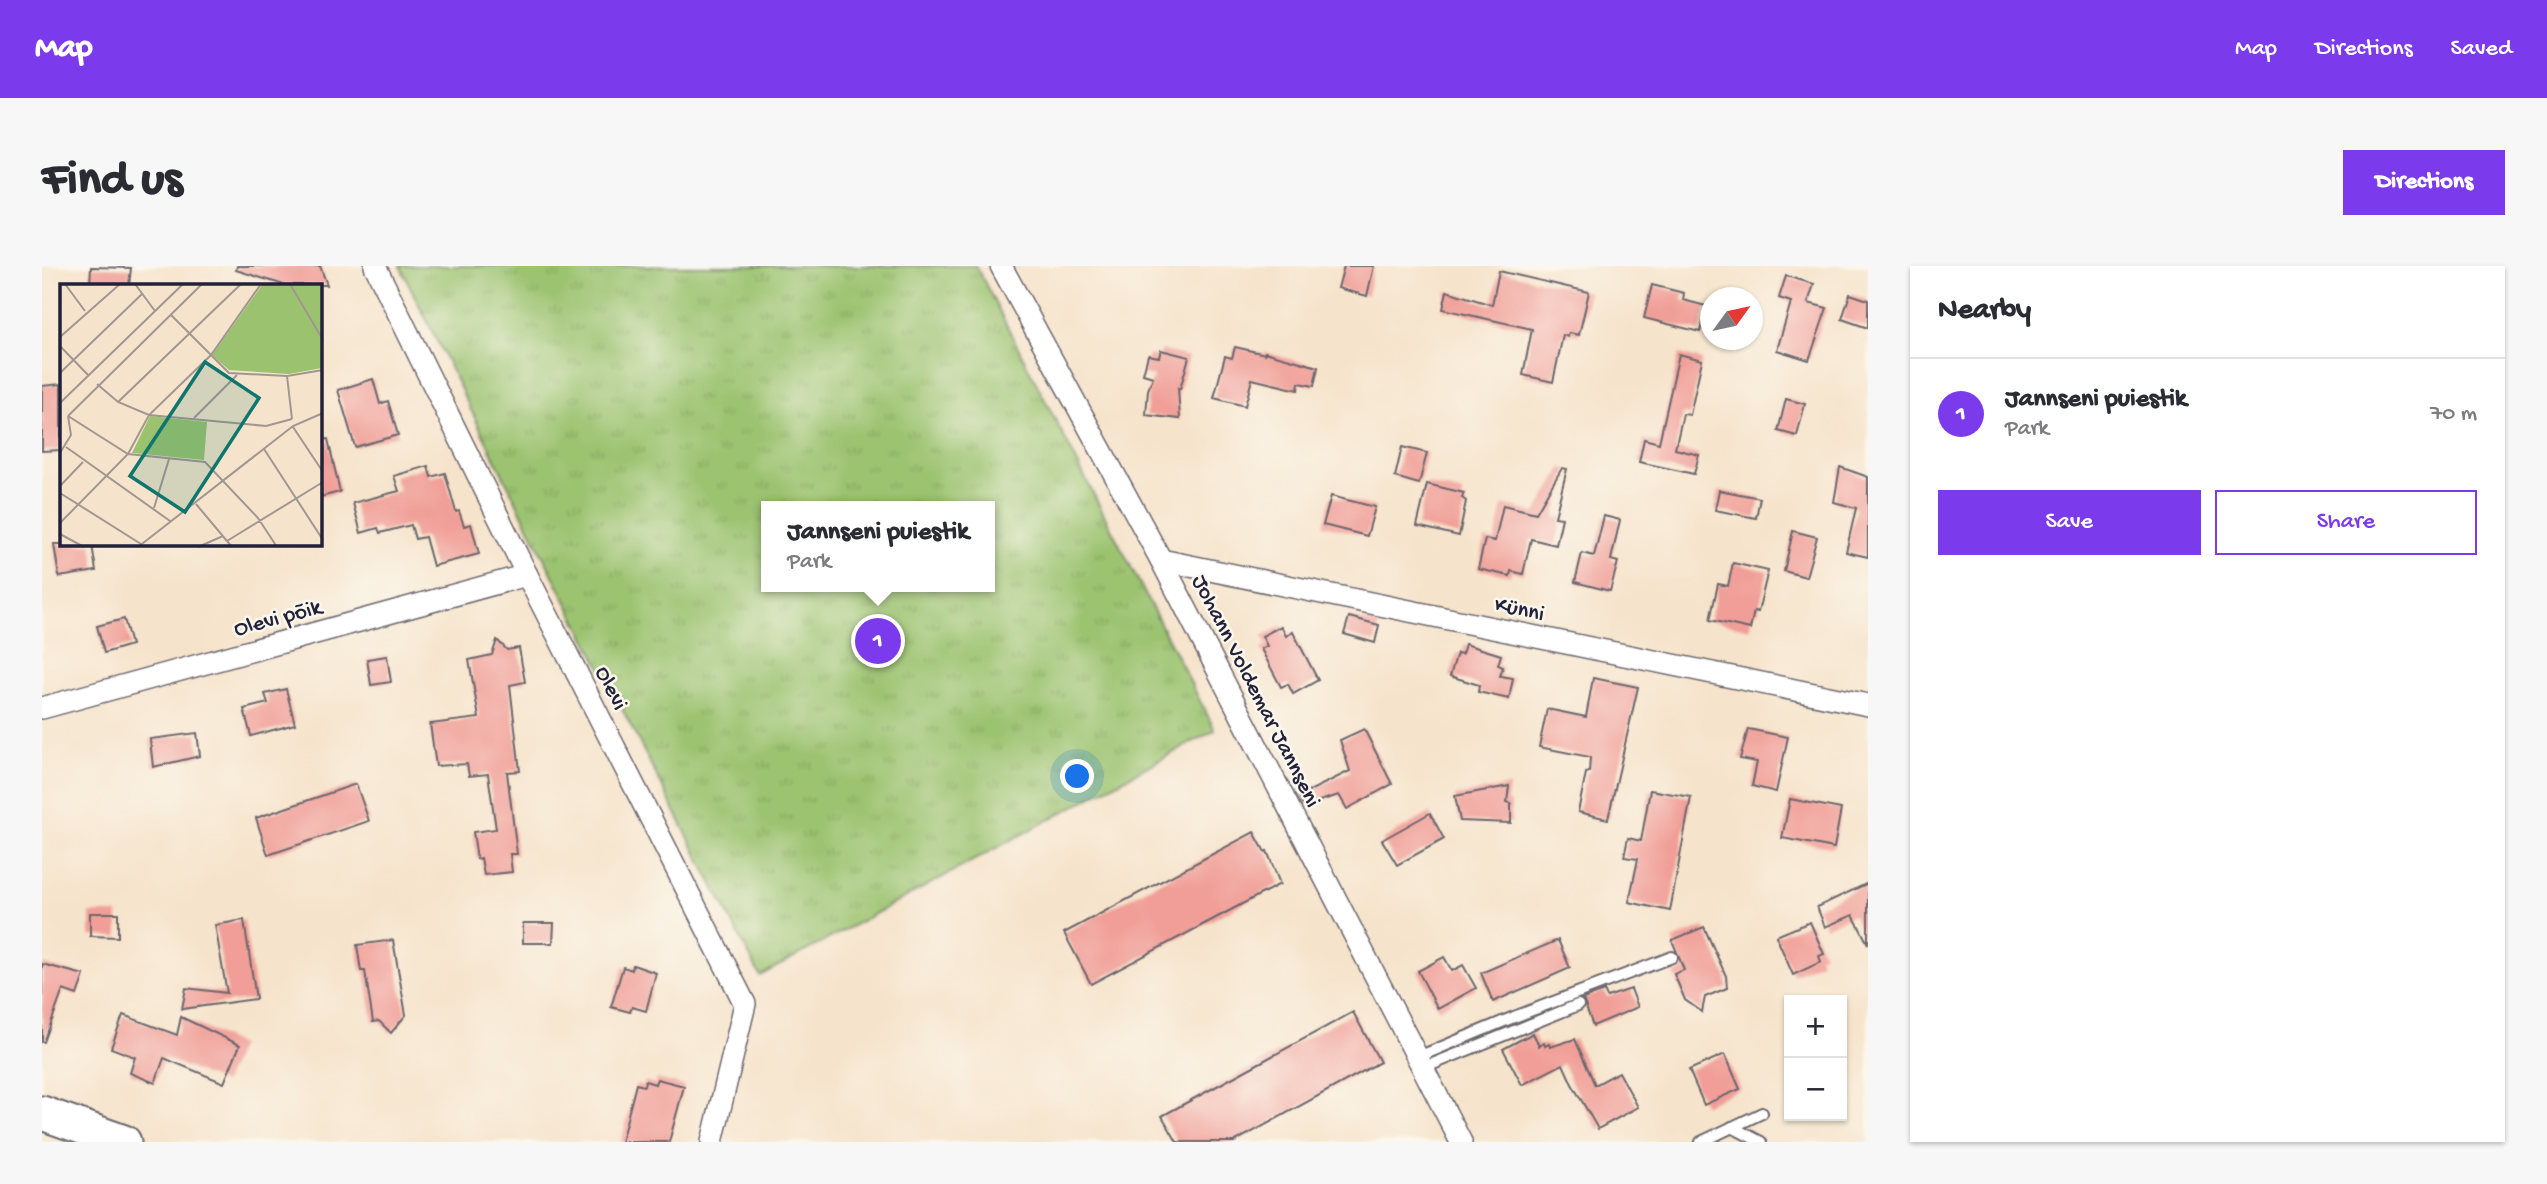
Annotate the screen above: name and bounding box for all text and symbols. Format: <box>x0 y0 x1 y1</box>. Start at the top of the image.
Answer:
text: Map <box>35 30 92 68</box>
text: Map <box>2235 35 2277 64</box>
text: Directions <box>2315 35 2413 64</box>
text: Saved <box>2451 35 2512 64</box>
button: Directions <box>2343 150 2505 215</box>
text: Find us <box>42 153 182 211</box>
inset map <box>60 284 322 546</box>
north arrow <box>1700 287 1763 350</box>
text: Nearby <box>1938 294 2031 329</box>
text: Jannseni puiestik <box>2005 385 2187 416</box>
text: 1 <box>1956 401 1966 428</box>
text: 70 m <box>2430 401 2477 428</box>
text: Park <box>2005 416 2049 443</box>
button: Save <box>1938 490 2201 555</box>
button: Share <box>2215 490 2477 555</box>
popup <box>761 501 995 592</box>
text: Jannseni puiestik <box>787 518 969 549</box>
text: Park <box>787 549 831 576</box>
street label: Johann Voldemar Jannseni <box>1184 571 1325 812</box>
street label: Künni <box>1492 592 1547 629</box>
street label: Olevi põik <box>231 594 327 644</box>
pin: 1 <box>855 615 901 667</box>
street label: Olevi <box>587 662 632 715</box>
your location <box>1060 759 1094 793</box>
map controls <box>1784 995 1847 1121</box>
button: + <box>1784 995 1847 1058</box>
button: − <box>1784 1058 1847 1121</box>

